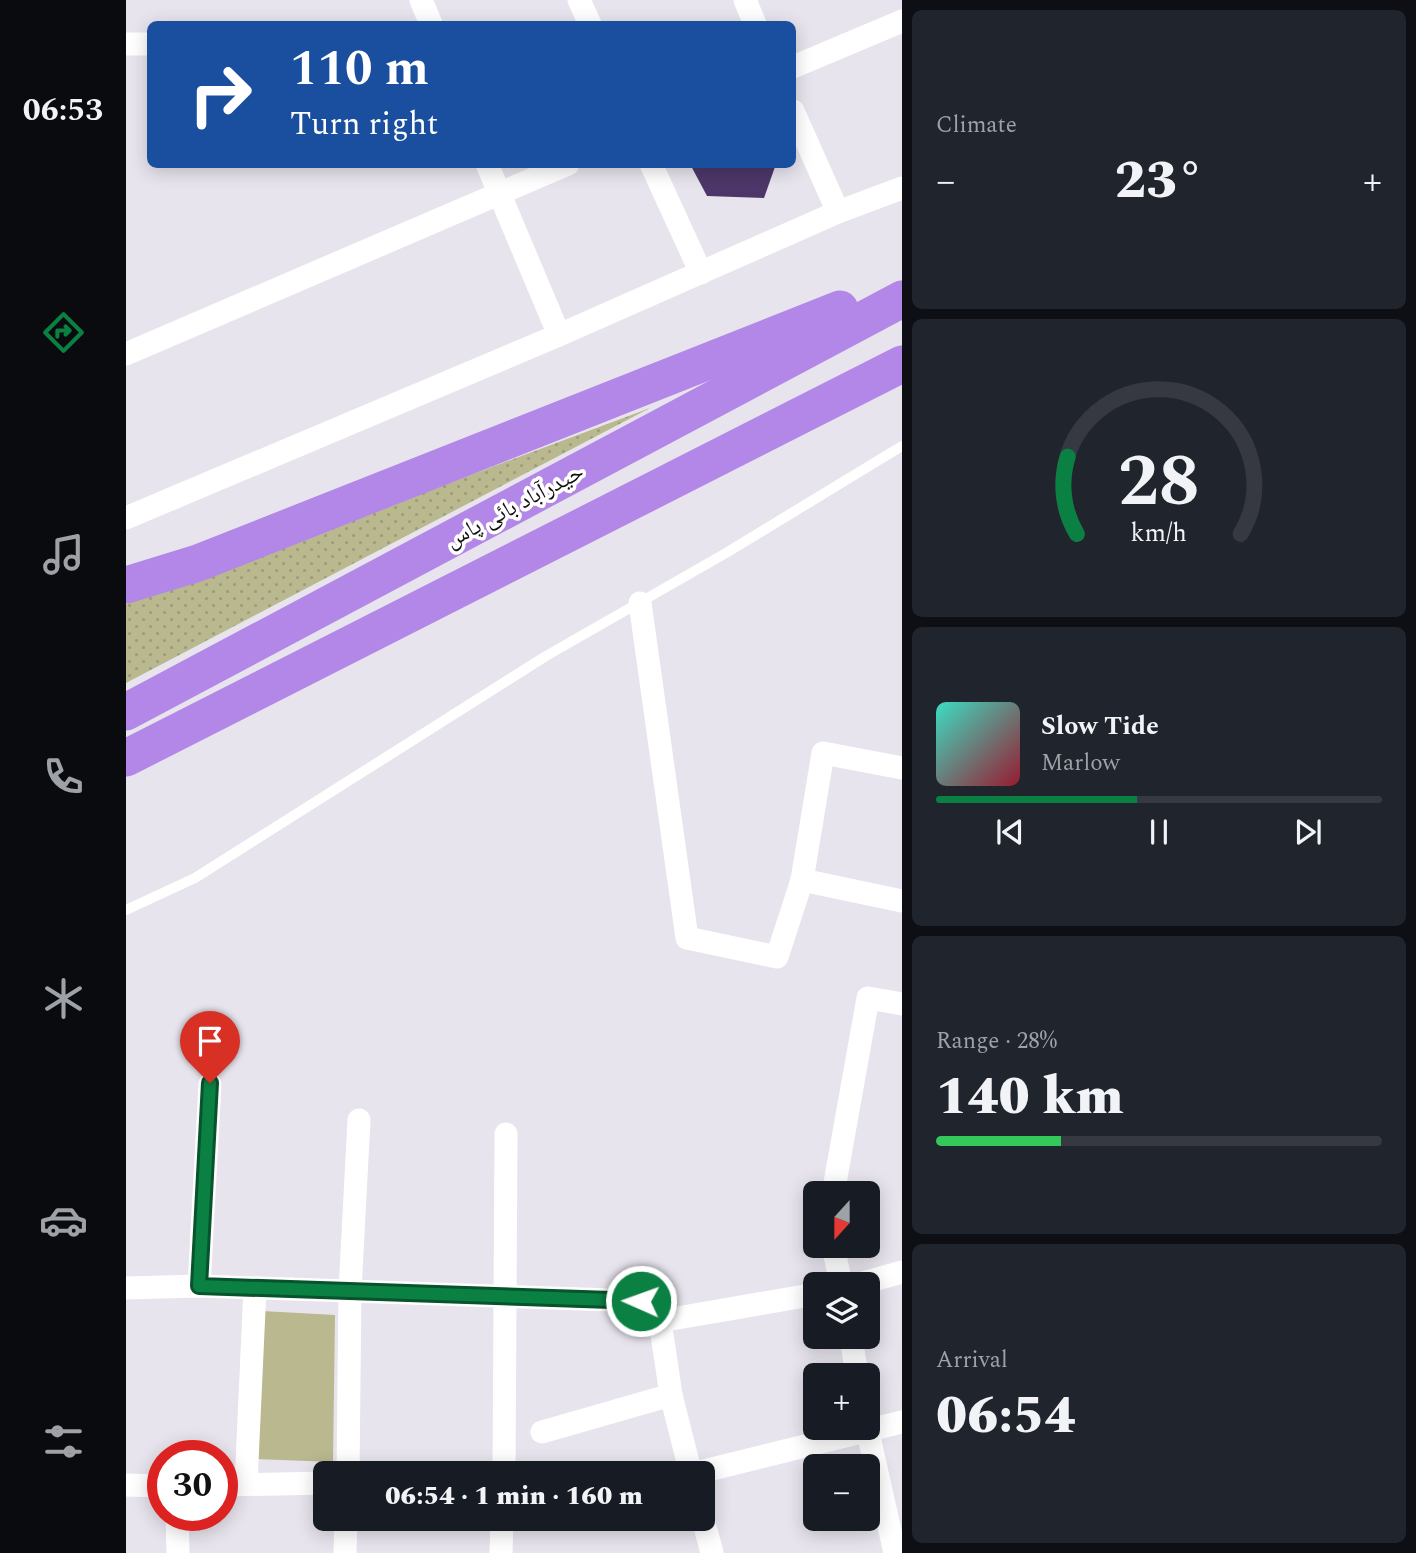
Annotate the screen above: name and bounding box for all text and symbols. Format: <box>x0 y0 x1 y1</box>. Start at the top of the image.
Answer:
text: 110 m <box>290 32 429 107</box>
icon: right <box>175 49 266 140</box>
text: 06:53 <box>23 86 103 135</box>
text: Turn right <box>290 100 438 149</box>
text: Climate <box>936 108 1017 143</box>
text: 23° <box>1115 142 1203 221</box>
text: − <box>936 153 955 211</box>
text: + <box>1363 153 1382 211</box>
icon: directions <box>39 308 88 357</box>
text: 28 <box>1118 427 1200 538</box>
street label: حیدرآباد بائی پاس <box>439 455 590 558</box>
text: km/h <box>1131 515 1187 553</box>
icon: music <box>39 530 88 579</box>
text: Slow Tide <box>1041 706 1159 746</box>
text: Marlow <box>1041 746 1120 781</box>
icon: phone <box>39 752 88 801</box>
icon: previous <box>991 813 1029 851</box>
icon: pause <box>1140 813 1178 851</box>
icon: next <box>1289 813 1327 851</box>
icon: climate <box>39 974 88 1023</box>
pin <box>180 1011 240 1083</box>
icon: arrive <box>191 1022 229 1060</box>
text: Range · 28% <box>936 1024 1057 1059</box>
text: 140 km <box>936 1058 1124 1137</box>
north arrow <box>803 1181 880 1258</box>
map controls <box>803 1181 880 1531</box>
icon: car <box>39 1196 88 1245</box>
position arrow <box>604 1264 678 1338</box>
button: layers <box>803 1272 880 1349</box>
text: Arrival <box>936 1343 1008 1378</box>
button: + <box>803 1363 880 1440</box>
text: 06:54 <box>936 1377 1075 1456</box>
icon: filters <box>39 1417 88 1466</box>
speed limit sign: 30 <box>147 1440 238 1531</box>
button: − <box>803 1454 880 1531</box>
text: 06:54 · 1 min · 160 m <box>385 1476 643 1516</box>

